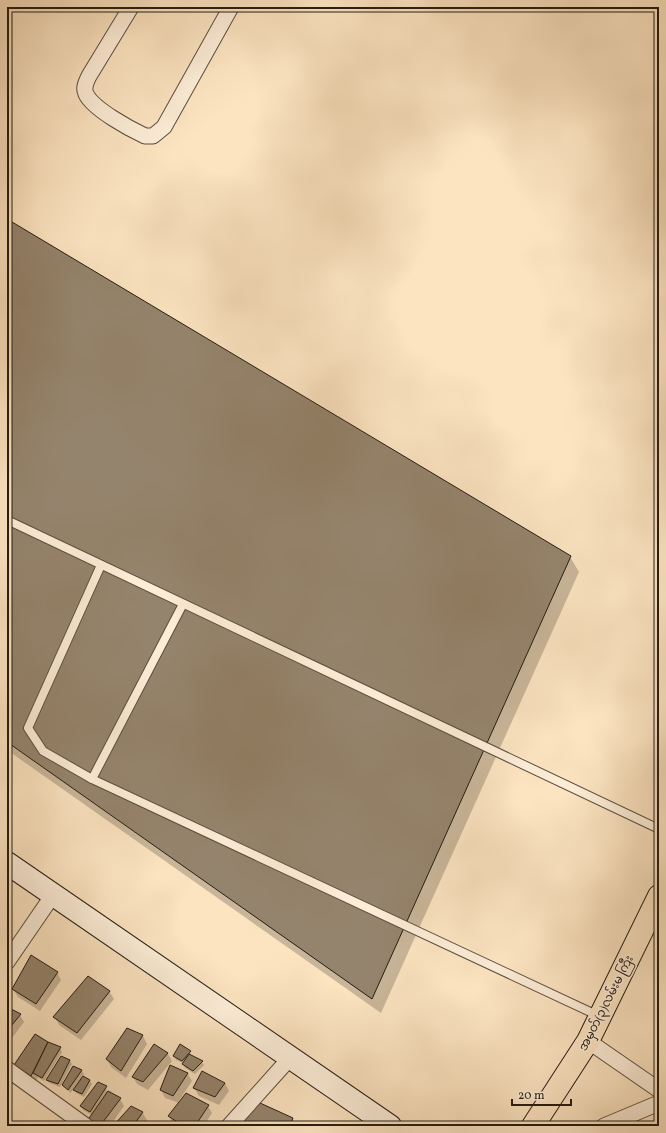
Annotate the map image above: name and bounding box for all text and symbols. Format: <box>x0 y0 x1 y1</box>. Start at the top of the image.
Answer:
street label: အမှတ်(၃)လမ်းမ ကြီး <box>574 952 639 1055</box>
scale bar <box>512 1081 571 1107</box>
text: 20 m <box>518 1088 545 1104</box>

